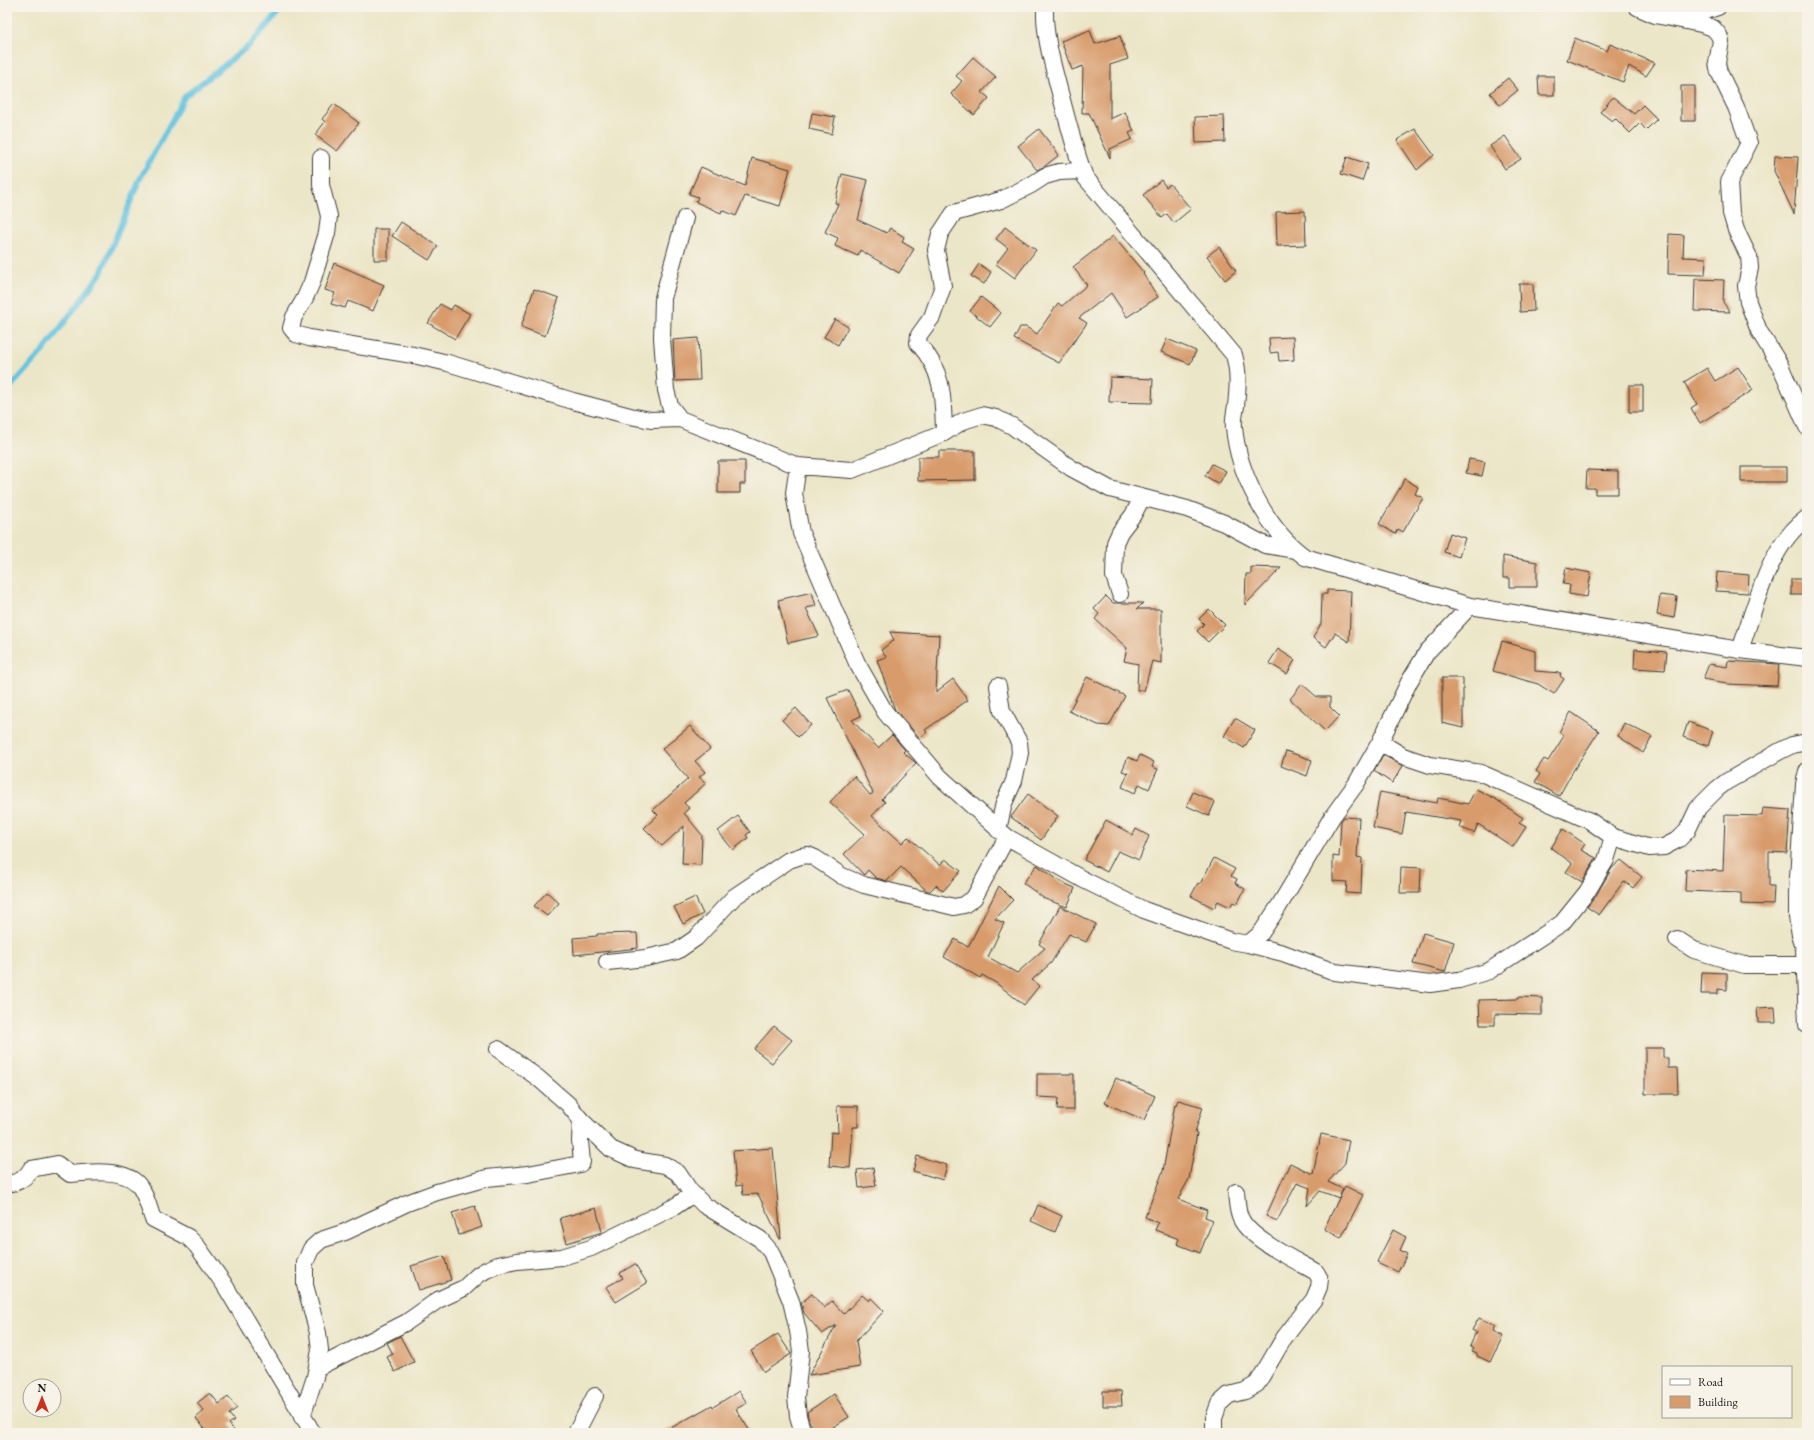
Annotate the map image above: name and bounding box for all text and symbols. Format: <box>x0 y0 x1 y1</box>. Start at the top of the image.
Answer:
legend <box>1662 1366 1792 1418</box>
text: Road <box>1698 1374 1724 1390</box>
north arrow <box>22 1378 62 1418</box>
text: N <box>38 1381 47 1395</box>
text: Building <box>1698 1394 1739 1410</box>

